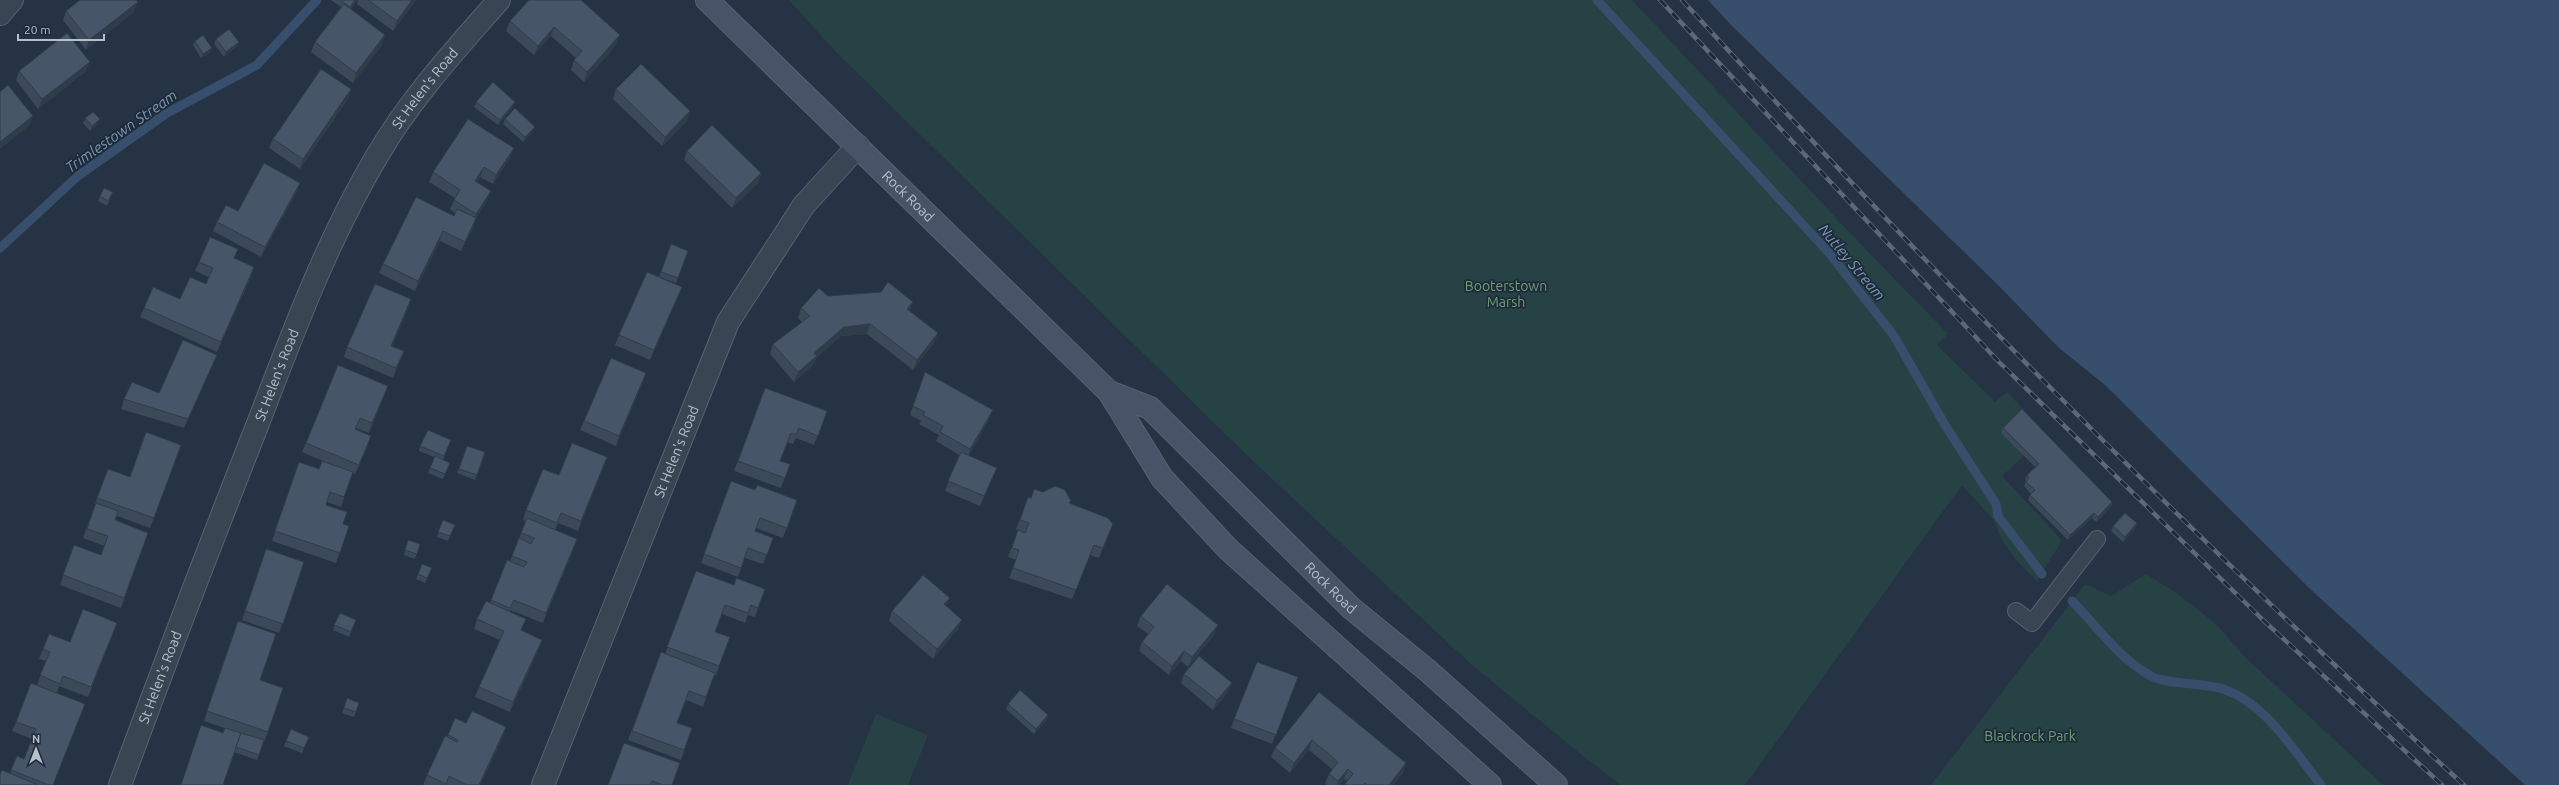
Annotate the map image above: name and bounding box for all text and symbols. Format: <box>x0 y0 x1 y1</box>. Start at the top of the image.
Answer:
scale bar <box>18 16 104 42</box>
text: 20 m <box>24 23 51 36</box>
street label: St Helen's Road <box>388 45 461 132</box>
water label: Trimlestown Stream <box>62 86 180 176</box>
street label: Rock Road <box>879 167 937 225</box>
water label: Nutley Stream <box>1815 221 1889 303</box>
park label: Booterstown Marsh <box>1465 278 1547 310</box>
street label: St Helen's Road <box>252 326 302 423</box>
street label: St Helen's Road <box>651 403 702 500</box>
street label: Rock Road <box>1302 559 1360 617</box>
street label: St Helen's Road <box>135 629 185 726</box>
park label: Blackrock Park <box>1984 728 2076 744</box>
north arrow <box>16 729 56 769</box>
text: N <box>32 733 40 745</box>

